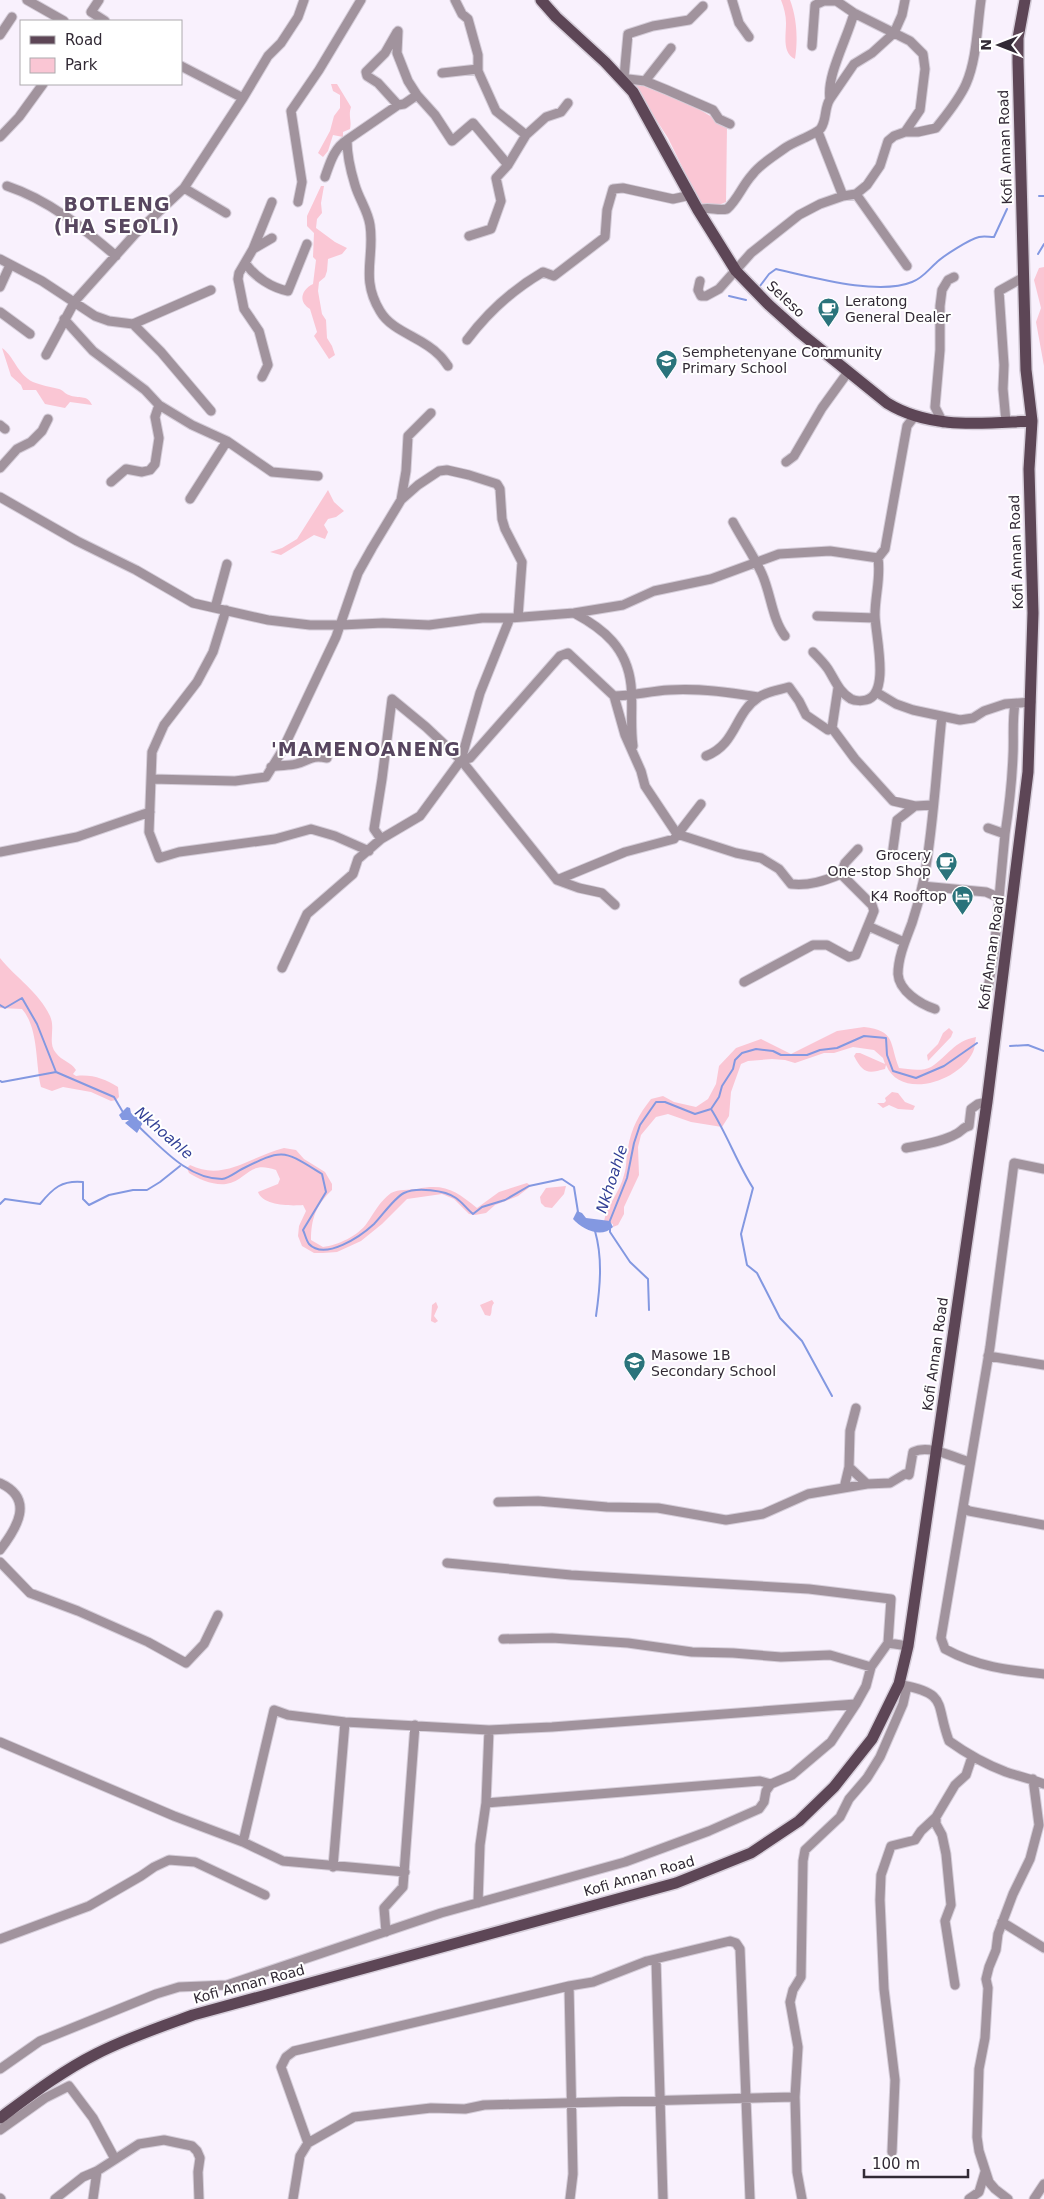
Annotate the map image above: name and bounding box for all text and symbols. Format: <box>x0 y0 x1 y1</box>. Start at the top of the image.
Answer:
legend <box>20 20 182 85</box>
north arrow <box>974 20 1024 70</box>
text: Road <box>65 31 103 49</box>
text: N <box>978 39 994 51</box>
text: Park <box>65 56 98 74</box>
street label: Kofi Annan Road <box>995 89 1015 205</box>
district label: BOTLENG (HA SEOLI) <box>54 193 180 237</box>
street label: Seleso <box>764 278 808 320</box>
place label: Leratong General Dealer <box>845 293 951 325</box>
cafe icon: Leratong General Dealer <box>817 297 841 328</box>
place label: Semphetenyane Community Primary School <box>682 344 882 376</box>
school or university icon: Semphetenyane Community Primary School <box>654 348 678 379</box>
street label: Kofi Annan Road <box>1006 494 1026 610</box>
district label: 'MAMENOANENG <box>271 738 461 760</box>
place label: Grocery One-stop Shop <box>828 847 931 879</box>
cafe icon: Grocery One-stop Shop <box>935 851 959 882</box>
hotel icon: K4 Rooftop <box>951 884 975 915</box>
place label: K4 Rooftop <box>871 888 947 904</box>
street label: Kofi Annan Road <box>975 895 1007 1011</box>
water label: Nkhoahle <box>131 1103 197 1163</box>
water label: Nkhoahle <box>593 1143 631 1215</box>
street label: Kofi Annan Road <box>919 1296 951 1412</box>
place label: Masowe 1B Secondary School <box>651 1347 776 1379</box>
school or university icon: Masowe 1B Secondary School <box>623 1351 647 1382</box>
street label: Kofi Annan Road <box>582 1853 696 1899</box>
street label: Kofi Annan Road <box>192 1961 306 2007</box>
scale bar <box>864 2146 968 2178</box>
text: 100 m <box>872 2155 920 2173</box>

